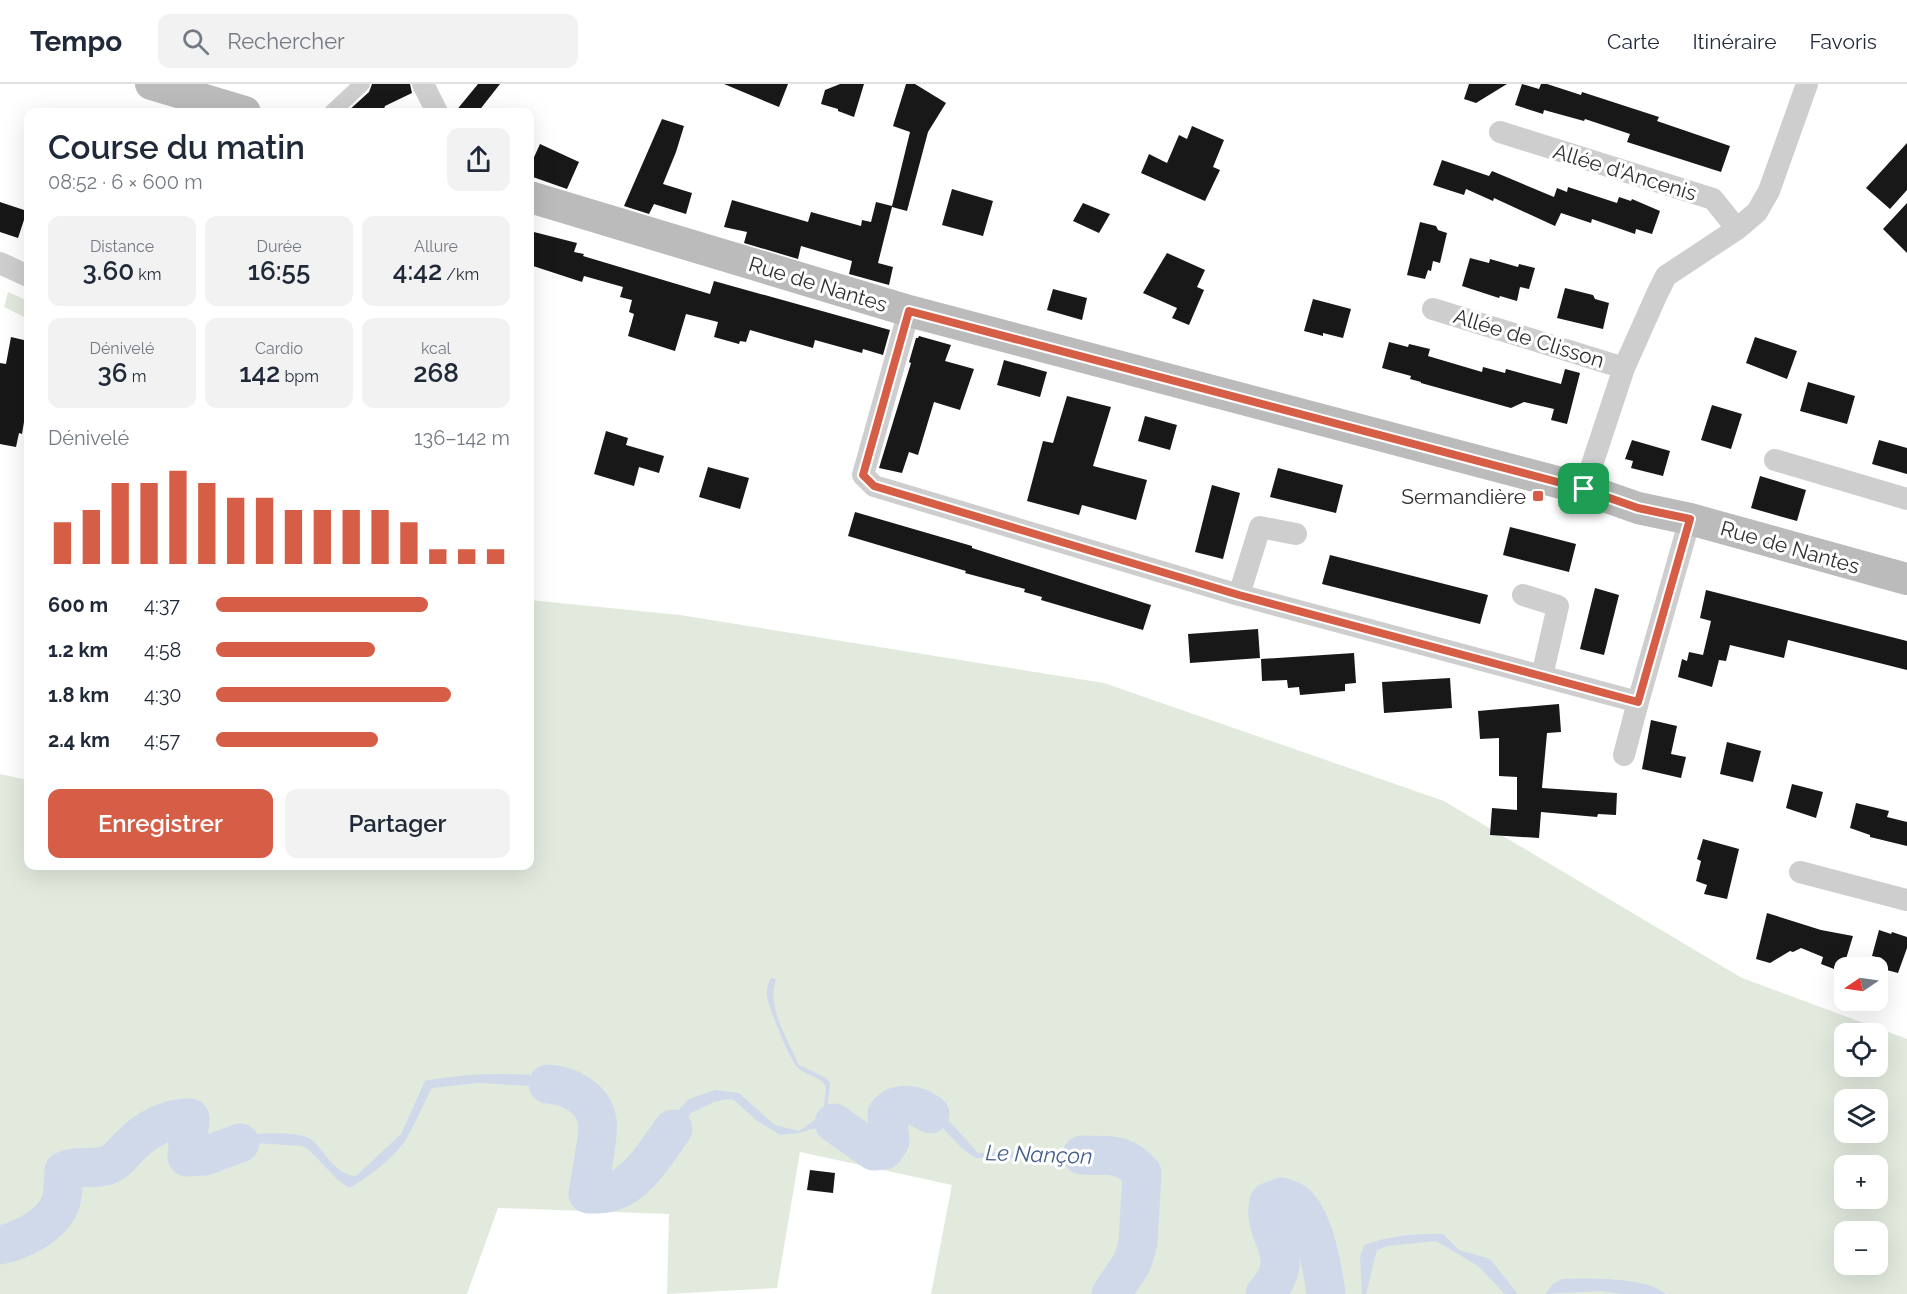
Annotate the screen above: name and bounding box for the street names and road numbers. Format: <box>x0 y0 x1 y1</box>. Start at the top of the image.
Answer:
street label: Allée d'Ancenis <box>1550 138 1700 206</box>
street label: Rue de Nantes <box>746 251 890 317</box>
street label: Allée de Clisson <box>1451 303 1607 373</box>
street label: Rue de Nantes <box>1718 515 1862 579</box>

